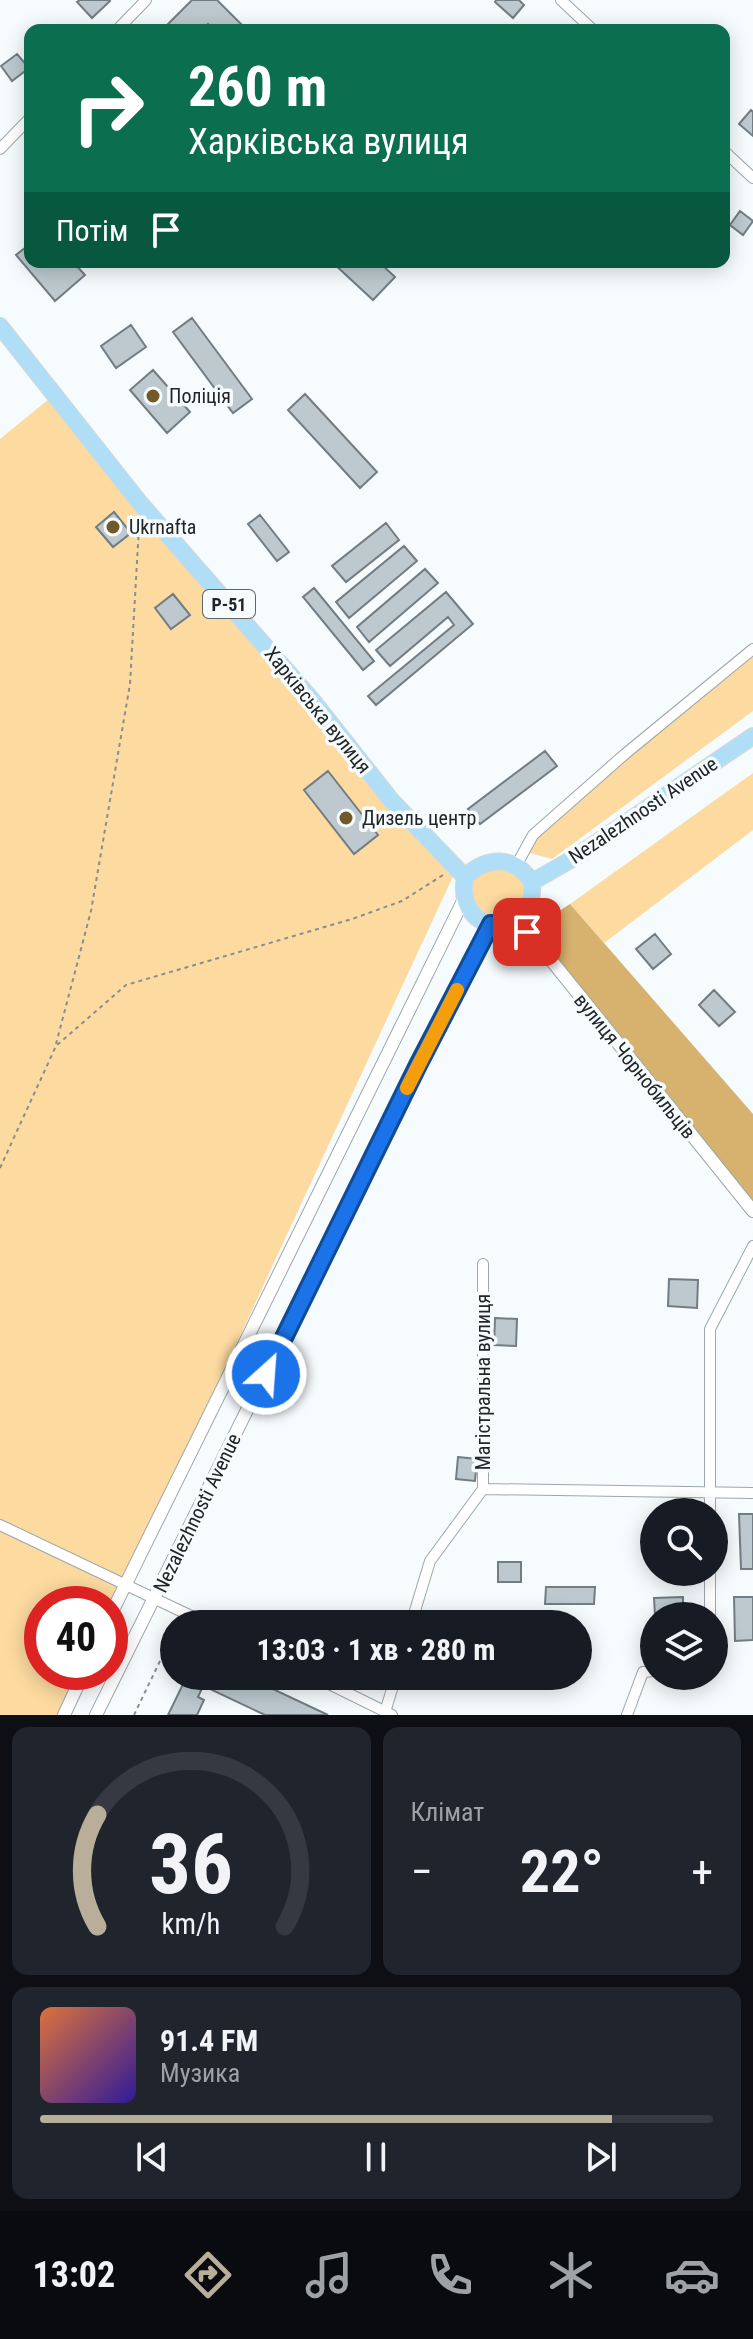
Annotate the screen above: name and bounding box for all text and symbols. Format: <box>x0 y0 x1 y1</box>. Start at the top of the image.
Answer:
text: 260 m <box>188 54 327 120</box>
icon: right <box>56 56 160 160</box>
text: Харківська вулиця <box>188 121 469 163</box>
icon: arrive <box>144 208 188 252</box>
text: Потім <box>56 213 128 248</box>
place label: Поліція <box>169 384 231 408</box>
marker: Поліція <box>144 387 162 405</box>
place label: Ukrnafta <box>129 515 196 539</box>
marker: Ukrnafta <box>104 518 122 536</box>
road number: Р-51 <box>203 590 255 618</box>
street label: Харківська вулиця <box>260 642 376 778</box>
street label: Nezalezhnosti Avenue <box>564 751 722 869</box>
place label: Дизель центр <box>362 806 476 830</box>
marker: Дизель центр <box>337 809 355 827</box>
pin <box>493 898 561 966</box>
icon: arrive <box>505 910 549 954</box>
street label: вулиця Чорнобильців <box>569 989 701 1143</box>
street label: Магістральна вулиця <box>471 1294 495 1470</box>
position arrow <box>224 1332 308 1416</box>
street label: Nezalezhnosti Avenue <box>148 1430 246 1596</box>
map controls <box>640 1498 728 1690</box>
button: search <box>640 1498 728 1586</box>
speed limit sign: 40 <box>24 1586 128 1690</box>
button: layers <box>640 1602 728 1690</box>
text: 13:03 · 1 хв · 280 m <box>257 1632 495 1667</box>
text: Клімат <box>411 1797 484 1827</box>
text: 36 <box>149 1816 233 1913</box>
text: 22° <box>520 1836 604 1907</box>
text: − <box>411 1846 433 1898</box>
text: + <box>691 1846 713 1898</box>
text: km/h <box>162 1907 221 1941</box>
text: 91.4 FM <box>160 2023 258 2058</box>
text: Музика <box>160 2058 240 2088</box>
icon: previous <box>130 2135 174 2179</box>
icon: pause <box>354 2135 398 2179</box>
icon: next <box>579 2135 623 2179</box>
icon: directions <box>180 2247 236 2303</box>
icon: music <box>301 2247 357 2303</box>
icon: phone <box>422 2247 478 2303</box>
icon: climate <box>543 2247 599 2303</box>
icon: car <box>664 2247 720 2303</box>
text: 13:02 <box>33 2254 115 2296</box>

